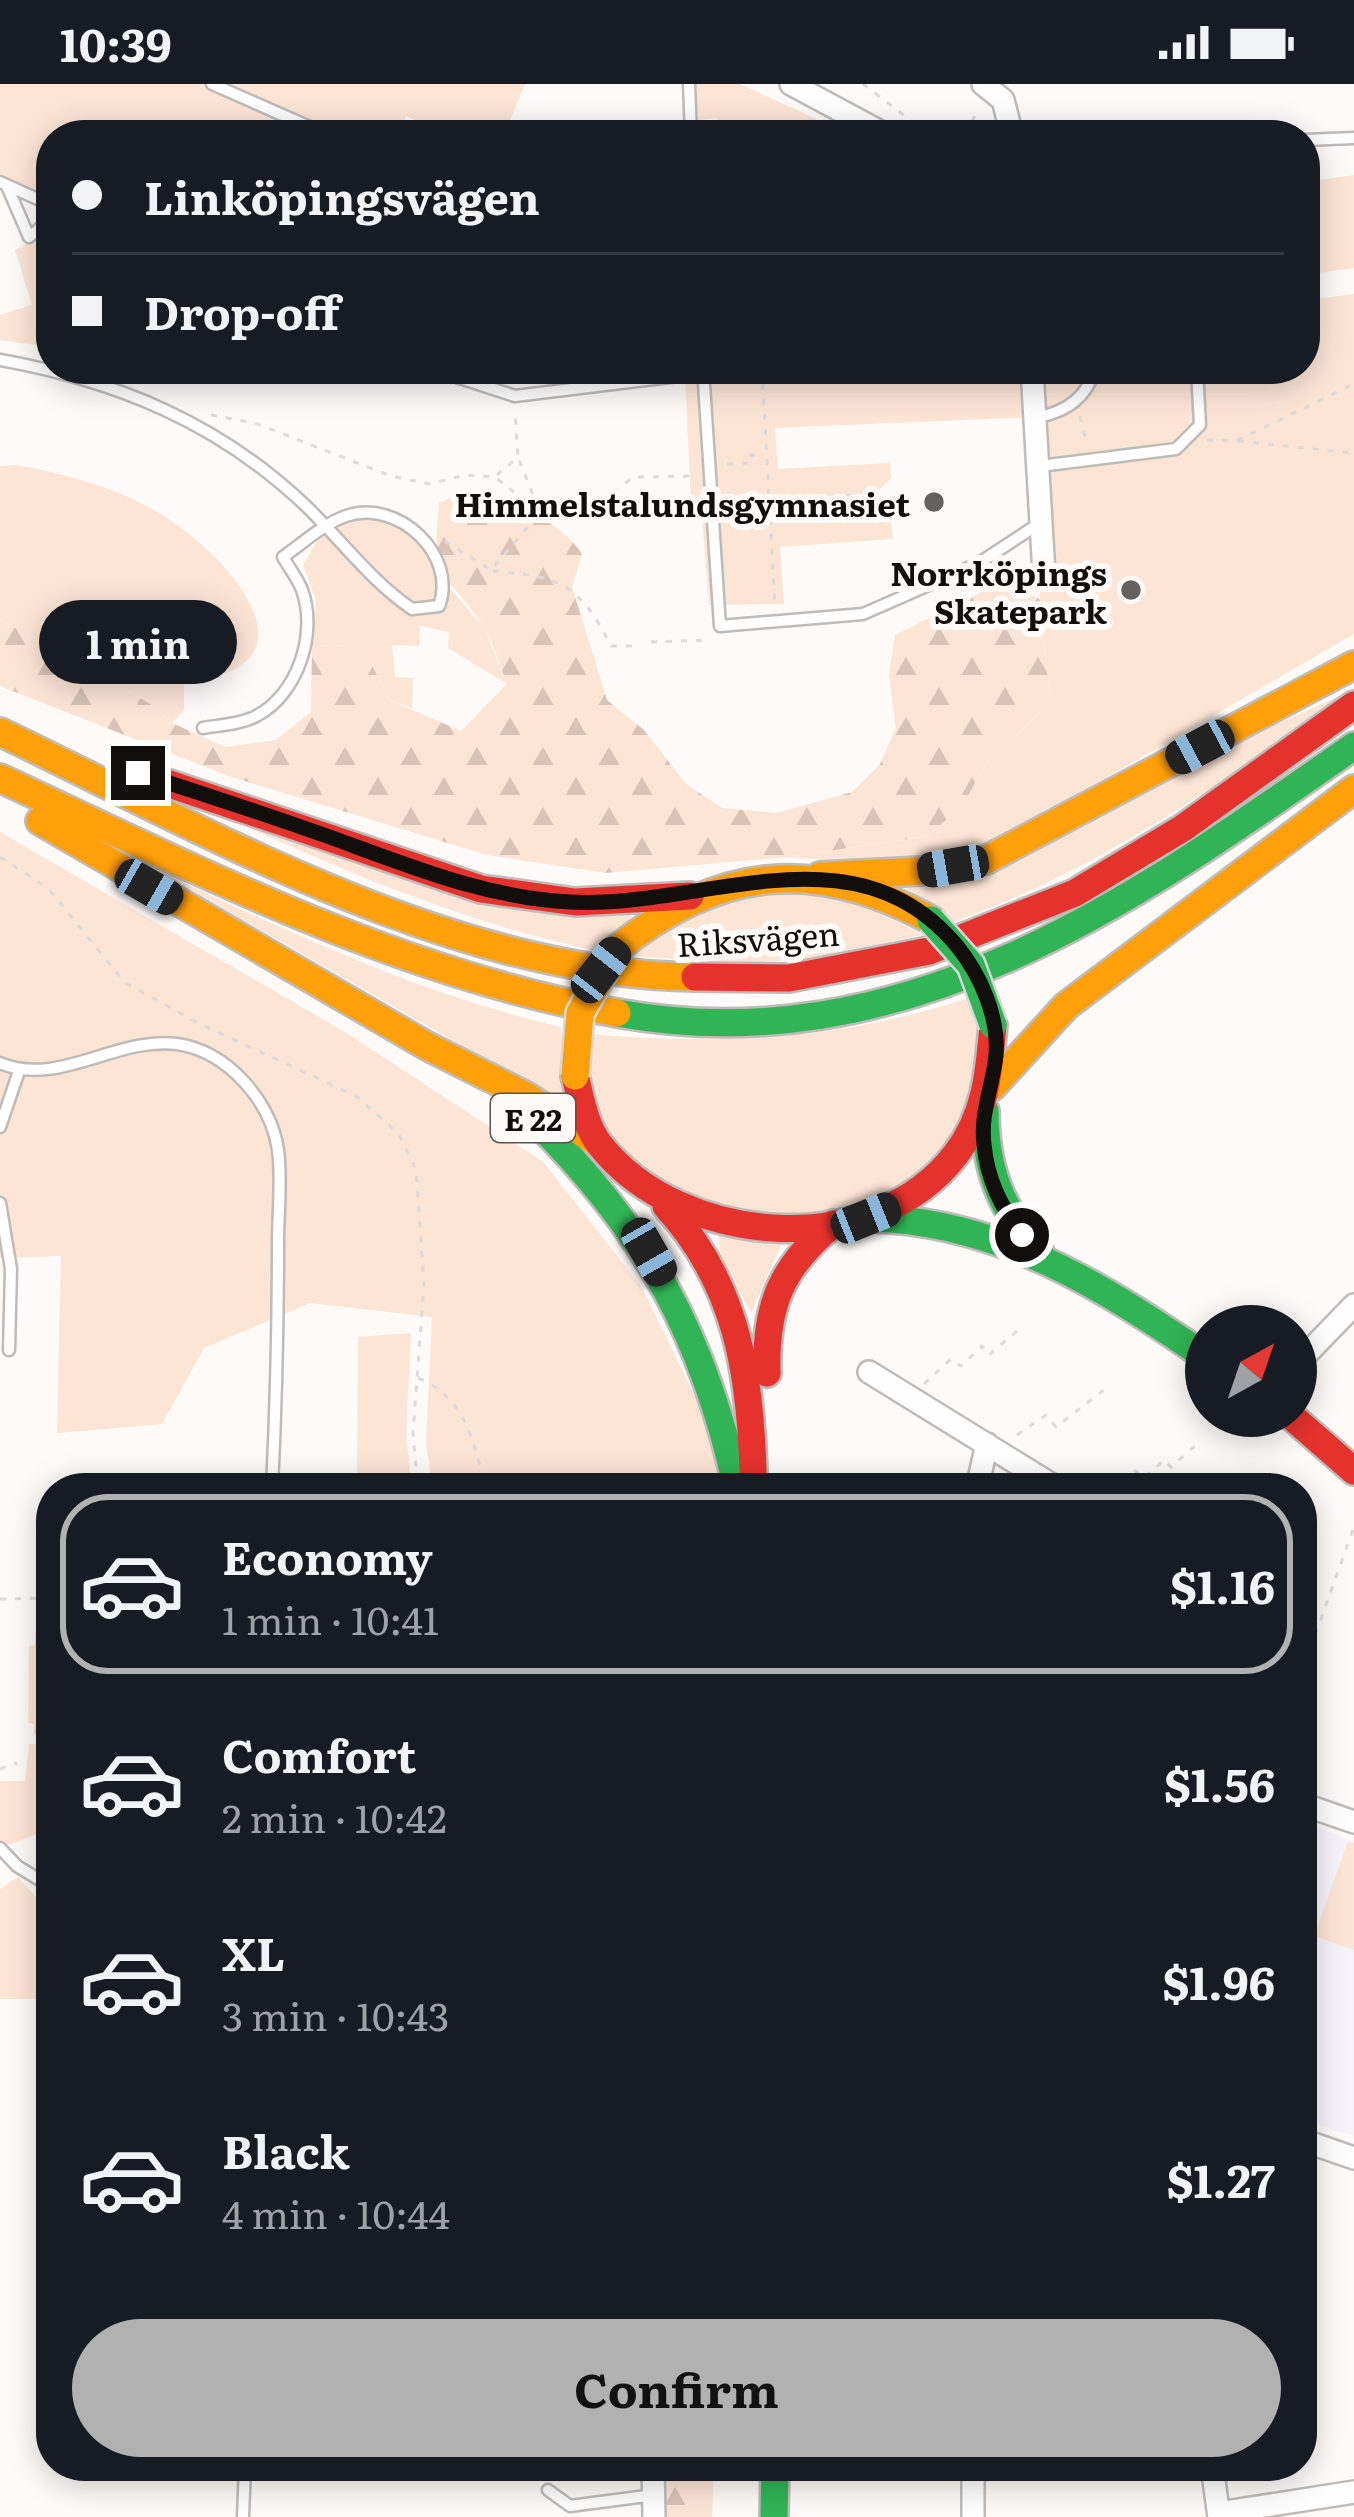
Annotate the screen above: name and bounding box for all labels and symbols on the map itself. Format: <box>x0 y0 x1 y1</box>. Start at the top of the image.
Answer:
place label: Himmelstalundsgymnasiet <box>454 478 910 527</box>
marker: Himmelstalundsgymnasiet <box>921 489 947 515</box>
place label: Norrköpings Skatepark <box>890 547 1108 634</box>
marker: Norrköpings Skatepark <box>1118 577 1144 603</box>
callout: 1 min <box>39 599 237 683</box>
car <box>1160 714 1240 780</box>
route end <box>111 746 165 800</box>
car <box>914 842 992 890</box>
car <box>109 853 189 921</box>
street label: Riksvägen <box>675 907 841 967</box>
car <box>565 931 637 1009</box>
road number: E 22 <box>491 1094 575 1142</box>
car <box>826 1188 906 1248</box>
route start <box>995 1208 1049 1262</box>
car <box>615 1212 683 1292</box>
north arrow <box>1185 1305 1317 1437</box>

